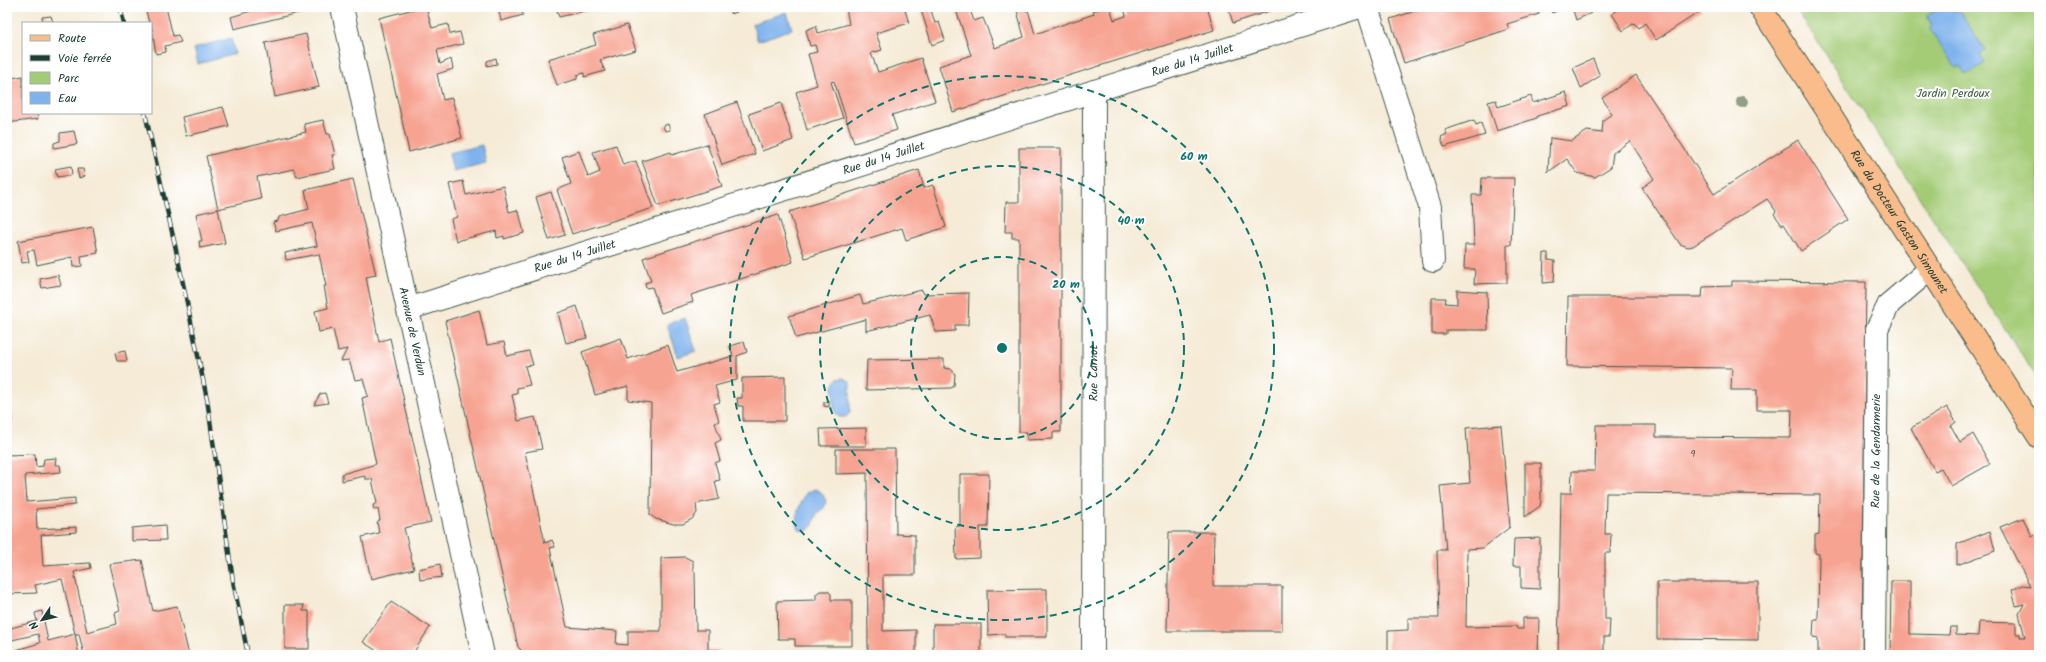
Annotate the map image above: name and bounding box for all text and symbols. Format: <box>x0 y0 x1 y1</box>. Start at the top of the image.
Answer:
legend <box>22 22 152 114</box>
text: Route <box>58 29 87 48</box>
street label: Rue du 14 Juillet <box>1149 38 1236 82</box>
text: Voie ferrée <box>58 49 112 68</box>
text: Parc <box>58 69 79 88</box>
park label: Jardin Perdoux <box>1916 84 1991 103</box>
text: Eau <box>58 89 77 108</box>
street label: Rue du 14 Juillet <box>840 136 927 180</box>
street label: Rue du Docteur Gaston Simounet <box>1845 146 1953 298</box>
text: 60 m <box>1180 147 1208 166</box>
text: 40 m <box>1117 211 1145 230</box>
street label: Rue du 14 Juillet <box>531 234 619 278</box>
text: 20 m <box>1052 275 1080 294</box>
street label: Avenue de Verdun <box>394 285 431 378</box>
centre of rings <box>995 341 1009 355</box>
street label: Rue Carnot <box>1084 344 1103 401</box>
street label: Rue de la Gendarmerie <box>1866 393 1886 508</box>
house number: 9 <box>1691 446 1696 462</box>
north arrow <box>22 600 62 640</box>
text: N <box>25 617 44 633</box>

